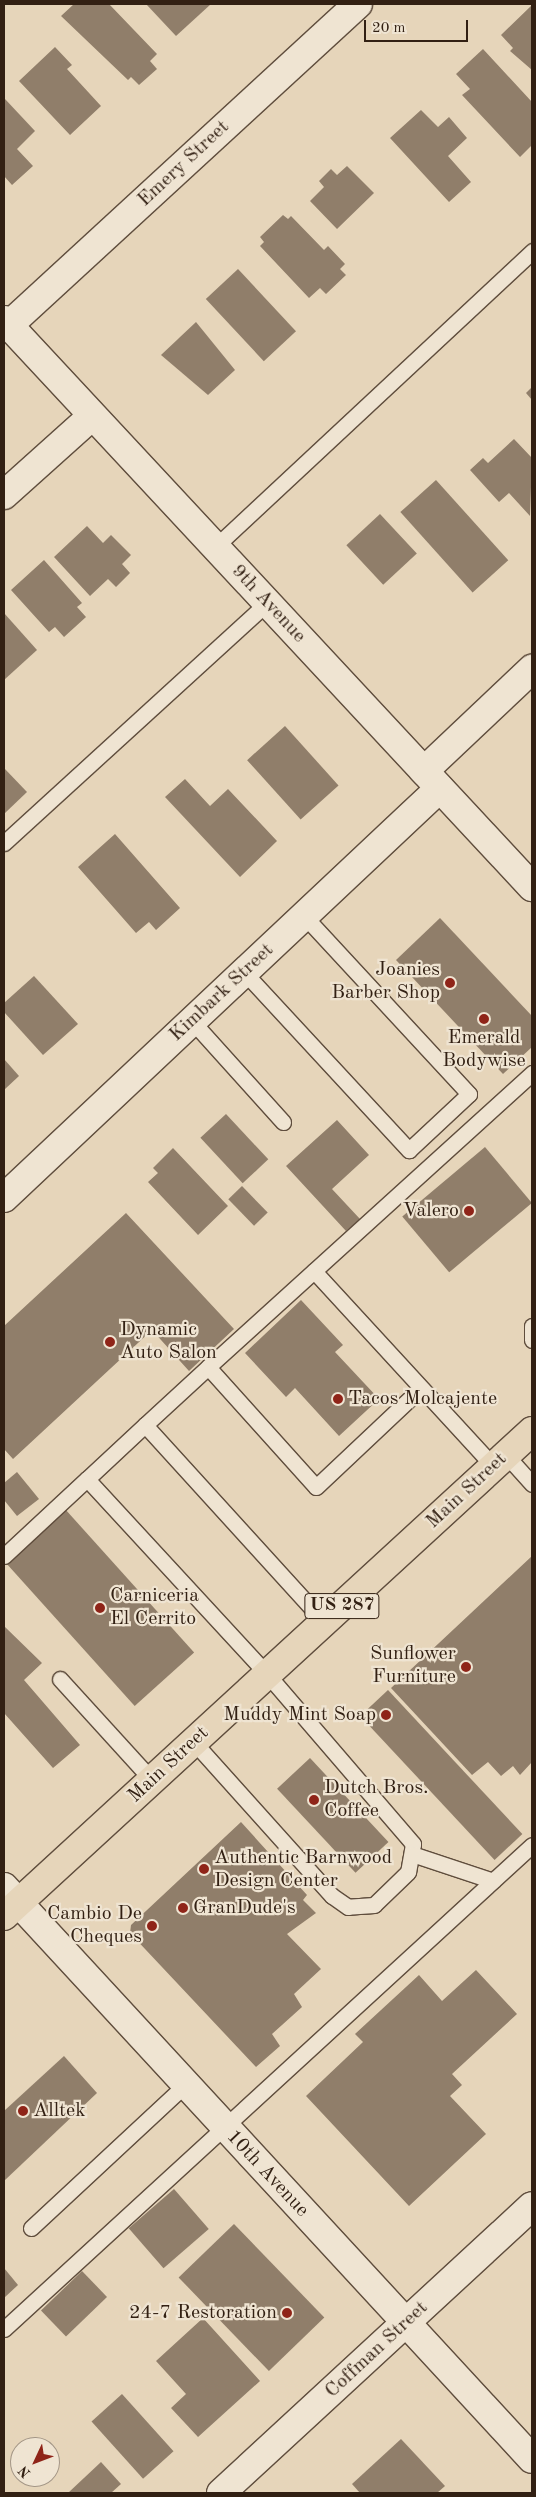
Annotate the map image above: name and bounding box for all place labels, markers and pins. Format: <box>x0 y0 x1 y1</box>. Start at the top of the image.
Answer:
place label: Joanies Barber Shop <box>331 959 440 1006</box>
marker: Joanies Barber Shop <box>444 977 456 989</box>
marker: Emerald Bodywise <box>478 1013 490 1025</box>
place label: Emerald Bodywise <box>442 1027 526 1074</box>
place label: Valero <box>403 1199 459 1223</box>
marker: Valero <box>463 1205 475 1217</box>
place label: Dynamic Auto Salon <box>120 1318 217 1365</box>
marker: Dynamic Auto Salon <box>104 1336 116 1348</box>
place label: Tacos Molcajente <box>348 1387 497 1411</box>
marker: Tacos Molcajente <box>332 1393 344 1405</box>
place label: Carniceria El Cerrito <box>110 1584 199 1631</box>
marker: Carniceria El Cerrito <box>94 1602 106 1614</box>
place label: Sunflower Furniture <box>370 1643 456 1690</box>
marker: Sunflower Furniture <box>460 1661 472 1673</box>
place label: Muddy Mint Soap <box>223 1703 376 1727</box>
marker: Muddy Mint Soap <box>380 1709 392 1721</box>
place label: Dutch Bros. Coffee <box>324 1776 429 1823</box>
marker: Dutch Bros. Coffee <box>308 1794 320 1806</box>
place label: Authentic Barnwood Design Center <box>214 1846 392 1893</box>
marker: Authentic Barnwood Design Center <box>198 1863 210 1875</box>
place label: GranDude's <box>193 1896 296 1920</box>
place label: Cambio De Cheques <box>47 1902 142 1949</box>
marker: GranDude's <box>177 1902 189 1914</box>
marker: Cambio De Cheques <box>146 1920 158 1932</box>
place label: Alltek <box>33 2099 86 2123</box>
marker: Alltek <box>17 2105 29 2117</box>
place label: 24-7 Restoration <box>129 2301 277 2325</box>
marker: 24-7 Restoration <box>281 2307 293 2319</box>

